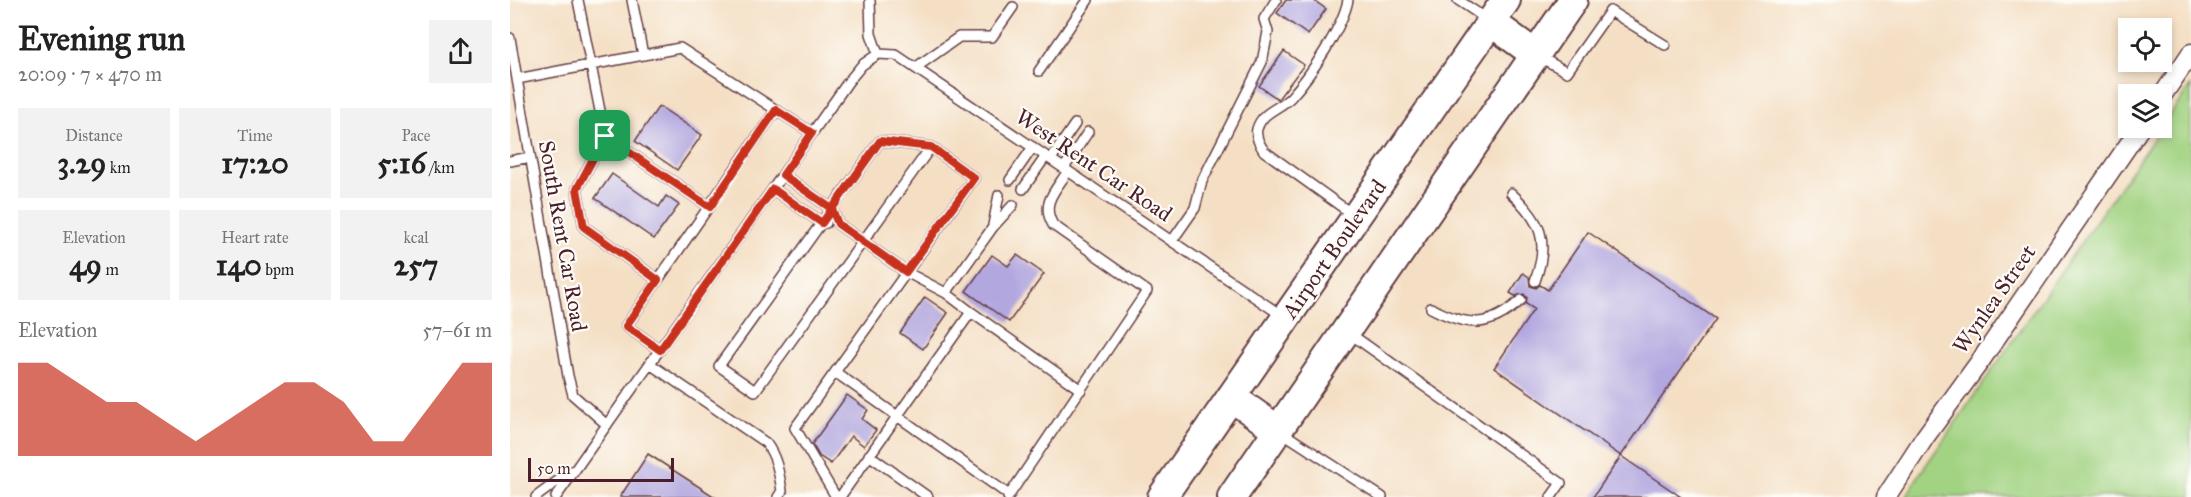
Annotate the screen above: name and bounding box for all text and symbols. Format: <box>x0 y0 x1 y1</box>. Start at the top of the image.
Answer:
map controls <box>2118 18 2172 138</box>
button: locate <box>2118 18 2172 72</box>
text: Evening run <box>18 19 185 59</box>
button: share <box>429 20 492 83</box>
text: 20:09 · 7 × 470 m <box>18 62 162 86</box>
button: layers <box>2118 84 2172 138</box>
street label: West Rent Car Road <box>1011 103 1177 227</box>
pin <box>579 110 630 161</box>
icon: arrive <box>588 119 621 152</box>
text: Distance <box>65 126 123 145</box>
text: Time <box>237 126 273 145</box>
text: Pace <box>401 126 431 145</box>
street label: South Rent Car Road <box>533 138 593 334</box>
text: 3.29 <box>57 145 106 181</box>
text: 17:20 <box>221 145 289 181</box>
text: 5:16 <box>377 145 426 181</box>
text: km <box>106 158 131 177</box>
text: /km <box>426 158 455 177</box>
street label: Airport Boulevard <box>1275 174 1392 325</box>
text: Elevation <box>62 228 126 247</box>
text: Heart rate <box>221 228 289 247</box>
text: kcal <box>403 228 429 247</box>
street label: Wynlea Street <box>1947 239 2041 359</box>
text: 49 <box>69 247 102 283</box>
text: 140 <box>216 247 262 283</box>
text: 257 <box>394 247 438 283</box>
text: m <box>102 260 119 279</box>
text: bpm <box>262 260 294 279</box>
text: Elevation <box>18 318 97 342</box>
text: 57–61 m <box>422 318 492 342</box>
scale bar <box>528 455 674 482</box>
text: 50 m <box>537 459 571 478</box>

